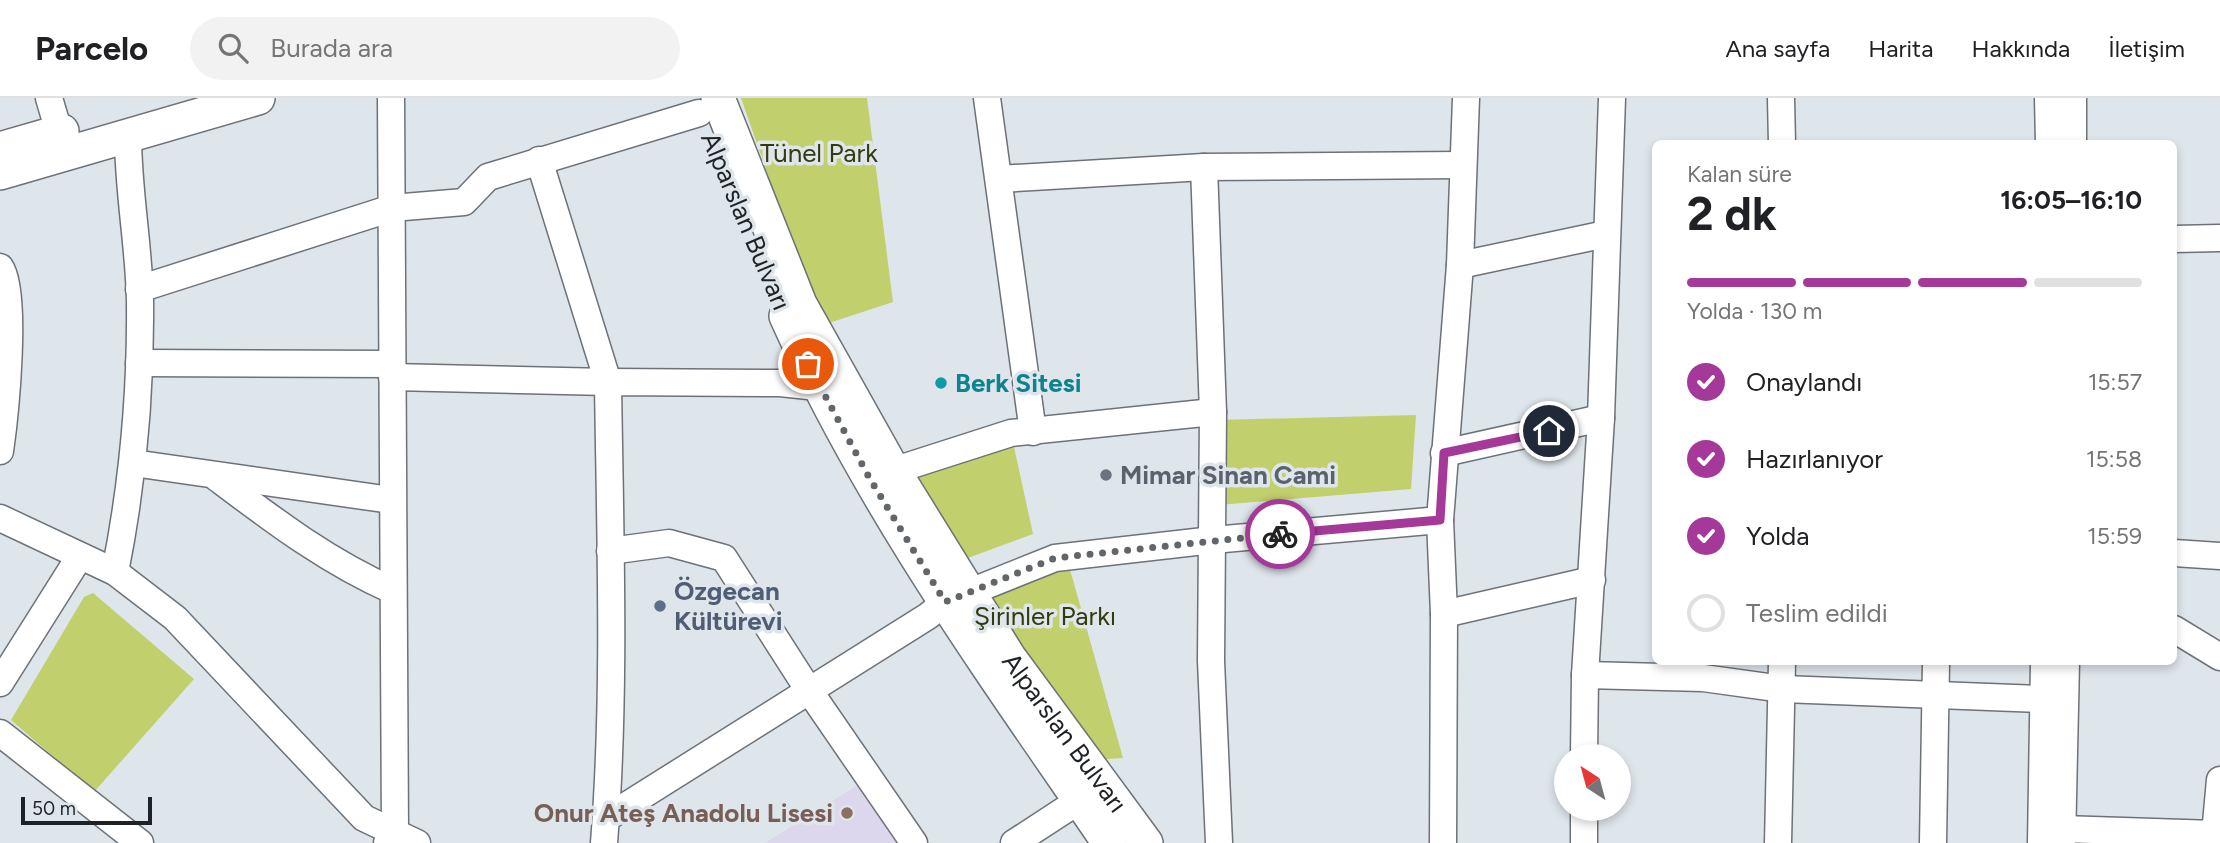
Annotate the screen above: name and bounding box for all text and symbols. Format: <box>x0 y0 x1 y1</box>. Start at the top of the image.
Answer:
search box <box>190 17 680 80</box>
text: Parcelo <box>35 29 148 68</box>
icon: search <box>214 29 252 67</box>
text: Burada ara <box>270 32 393 64</box>
text: Ana sayfa <box>1725 34 1830 63</box>
text: Harita <box>1868 34 1933 63</box>
text: Hakkında <box>1971 34 2070 63</box>
text: İletişim <box>2108 34 2185 63</box>
street label: Alparslan Bulvarı <box>694 127 798 315</box>
park label: Tünel Park <box>760 137 878 169</box>
text: Kalan süre <box>1687 160 1792 188</box>
text: 16:05–16:10 <box>2000 184 2142 216</box>
text: 2 dk <box>1687 186 1777 242</box>
text: Yolda · 130 m <box>1687 297 1822 325</box>
pin <box>778 334 838 394</box>
icon: bag <box>789 345 827 383</box>
icon: check <box>1687 363 1725 401</box>
text: Onaylandı <box>1746 366 1862 398</box>
place label: Berk Sitesi <box>955 367 1082 399</box>
text: 15:57 <box>2088 368 2142 396</box>
marker: Berk Sitesi <box>933 375 949 391</box>
pin <box>1519 401 1579 461</box>
icon: home <box>1530 412 1568 450</box>
icon: check <box>1687 440 1725 478</box>
text: Hazırlanıyor <box>1746 443 1883 475</box>
text: 15:58 <box>2086 445 2142 473</box>
place label: Mimar Sinan Cami <box>1120 459 1336 491</box>
marker: Mimar Sinan Cami <box>1098 467 1114 483</box>
courier <box>1245 499 1315 569</box>
icon: bike <box>1261 515 1299 553</box>
icon: check <box>1687 517 1725 555</box>
text: Yolda <box>1746 520 1809 552</box>
text: 15:59 <box>2087 522 2142 550</box>
place label: Özgecan Kültürevi <box>674 575 782 637</box>
text: Teslim edildi <box>1746 597 1888 629</box>
marker: Özgecan Kültürevi <box>652 598 668 614</box>
park label: Şirinler Parkı <box>974 600 1116 632</box>
street label: Alparslan Bulvarı <box>995 647 1134 819</box>
north arrow <box>1554 744 1631 821</box>
map controls <box>1554 744 1631 821</box>
scale bar <box>21 794 152 826</box>
text: 50 m <box>32 797 76 820</box>
place label: Onur Ateş Anadolu Lisesi <box>534 797 833 829</box>
marker: Onur Ateş Anadolu Lisesi <box>839 805 855 821</box>

